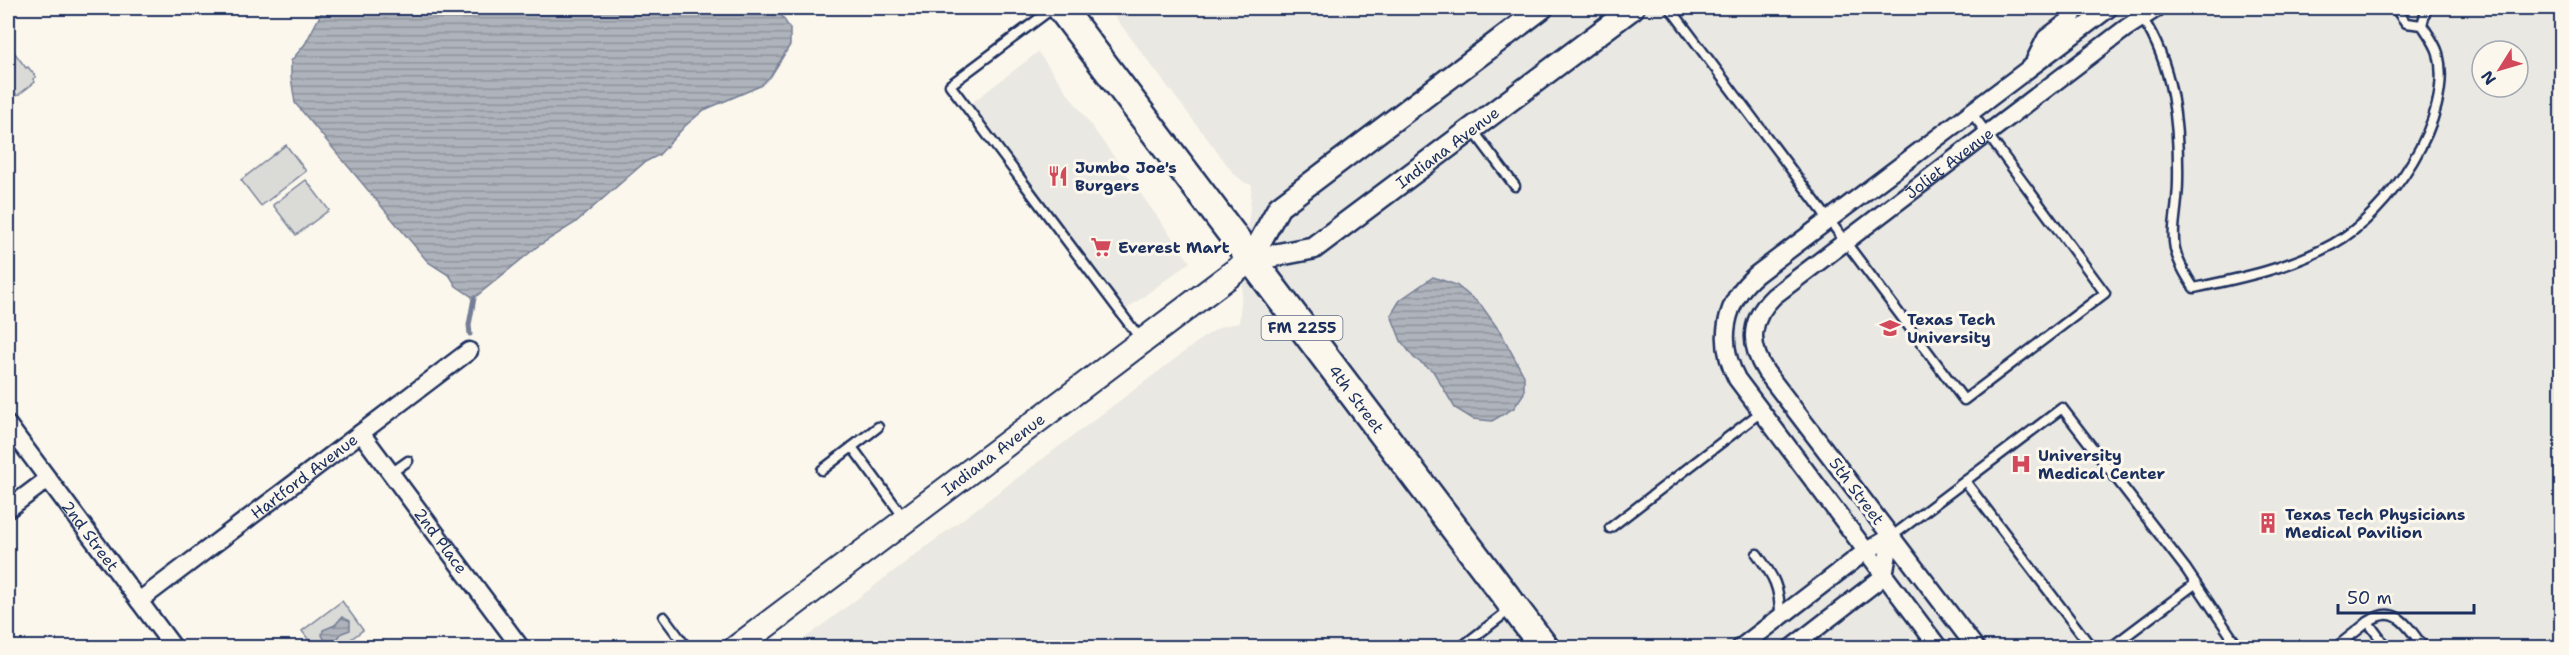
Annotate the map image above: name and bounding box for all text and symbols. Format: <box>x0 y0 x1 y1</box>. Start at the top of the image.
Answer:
north arrow <box>2470 39 2530 99</box>
text: N <box>2476 66 2501 89</box>
street label: Indiana Avenue <box>1392 102 1504 193</box>
street label: Joliet Avenue <box>1901 123 1998 204</box>
place label: Jumbo Joe's Burgers <box>1075 157 1177 196</box>
restaurant icon: Jumbo Joe's Burgers <box>1046 164 1070 188</box>
supermarket icon: Everest Mart <box>1089 235 1113 259</box>
place label: Everest Mart <box>1118 237 1230 258</box>
place label: Texas Tech University <box>1907 309 1996 348</box>
road number: FM 2255 <box>1262 316 1342 340</box>
school or university icon: Texas Tech University <box>1878 316 1902 340</box>
street label: 4th Street <box>1324 361 1389 438</box>
street label: Indiana Avenue <box>937 409 1049 500</box>
street label: Hartford Avenue <box>247 429 362 524</box>
place label: University Medical Center <box>2038 445 2166 484</box>
hospital icon: University Medical Center <box>2009 452 2033 476</box>
street label: 5th Street <box>1824 453 1889 529</box>
street label: 2nd Street <box>57 496 123 576</box>
street label: 2nd Place <box>409 504 472 578</box>
place label: Texas Tech Physicians Medical Pavilion <box>2285 504 2465 543</box>
building icon: Texas Tech Physicians Medical Pavilion <box>2256 511 2280 535</box>
scale bar <box>2338 577 2474 615</box>
text: 50 m <box>2347 586 2392 610</box>

